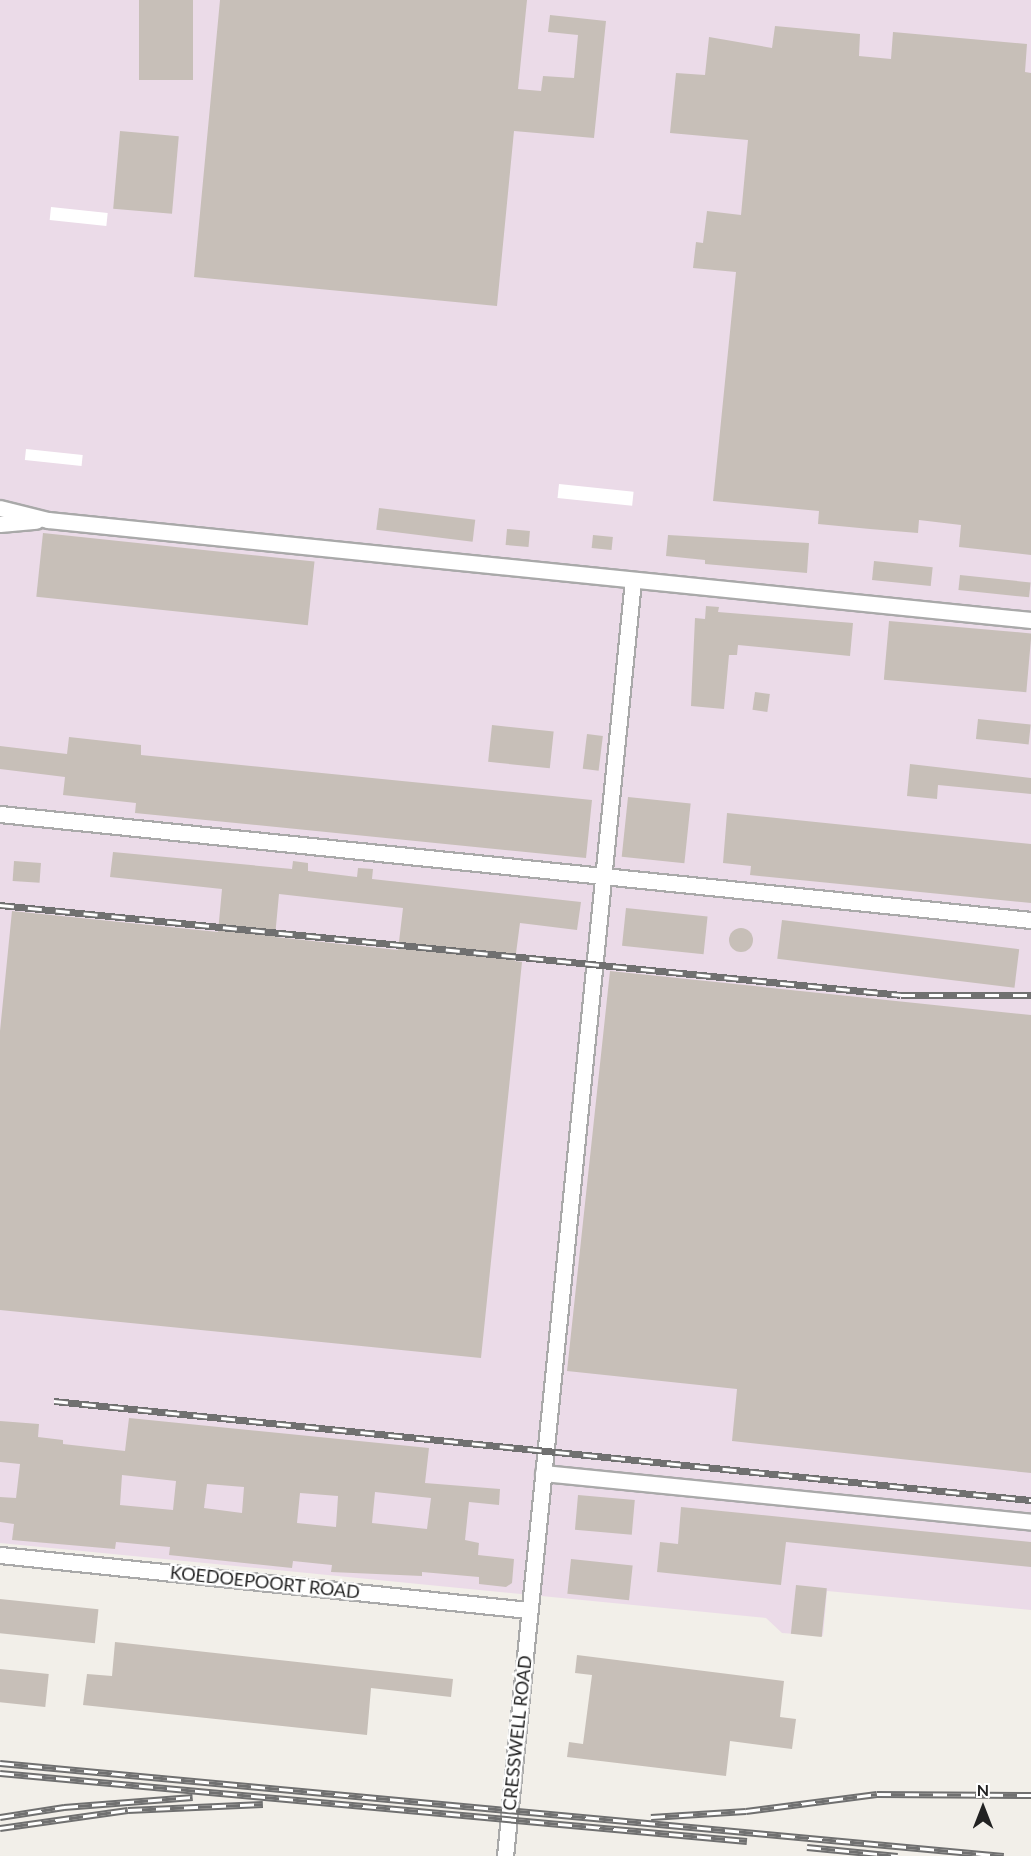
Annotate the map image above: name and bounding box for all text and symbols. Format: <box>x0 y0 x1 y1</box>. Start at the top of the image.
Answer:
street label: KOEDOEPOORT ROAD <box>169 1561 361 1603</box>
street label: CRESSWELL ROAD <box>498 1654 536 1812</box>
north arrow <box>953 1778 1013 1838</box>
text: N <box>977 1780 989 1799</box>

